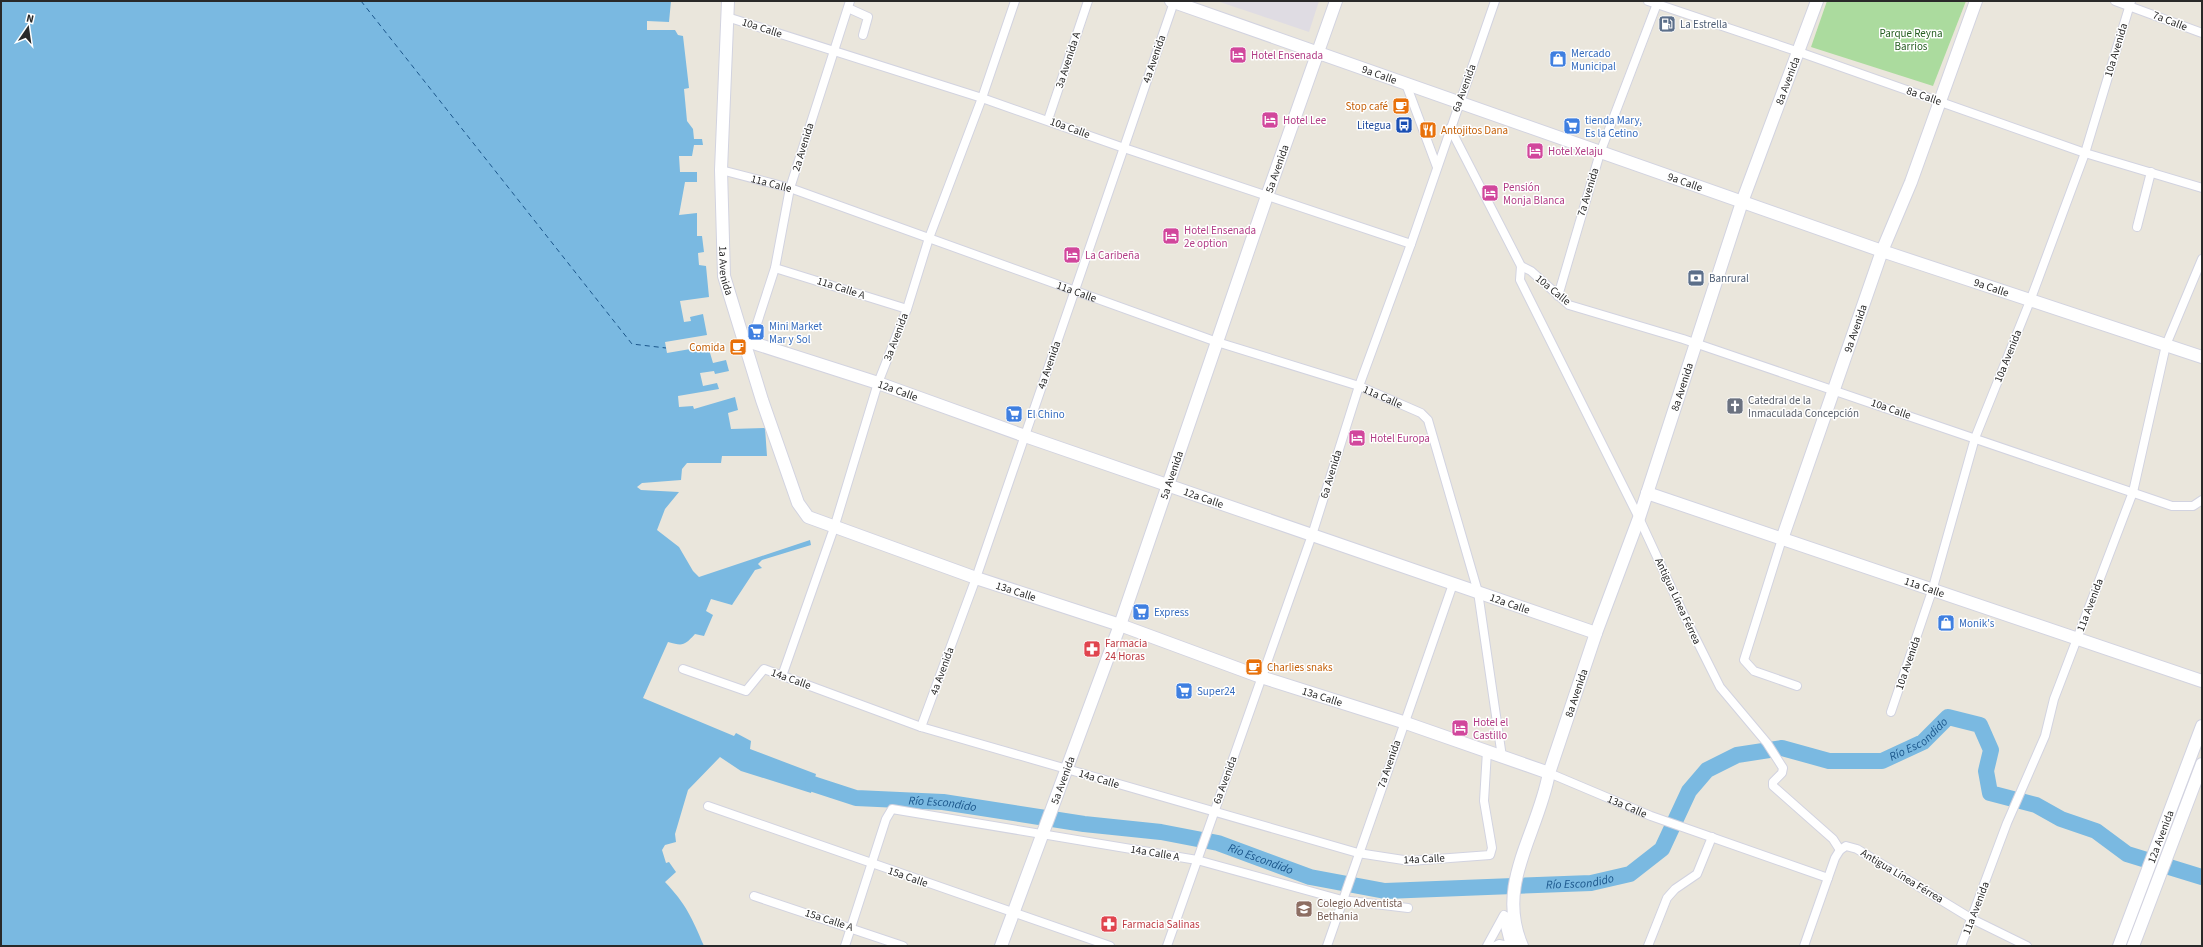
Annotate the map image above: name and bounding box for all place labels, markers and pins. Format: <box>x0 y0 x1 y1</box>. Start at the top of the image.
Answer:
fuel station icon: La Estrella <box>1657 14 1677 34</box>
place label: La Estrella <box>1680 17 1727 32</box>
hotel icon: Hotel Ensenada <box>1228 45 1248 65</box>
place label: Mercado Municipal <box>1571 46 1616 74</box>
place label: Hotel Ensenada <box>1251 48 1323 63</box>
shop icon: Mercado Municipal <box>1548 49 1568 69</box>
cafe icon: Stop café <box>1391 96 1411 116</box>
place label: Stop café <box>1346 99 1389 114</box>
hotel icon: Hotel Lee <box>1260 110 1280 130</box>
place label: Hotel Lee <box>1283 113 1327 128</box>
place label: tienda Mary, Es la Cetino <box>1585 113 1642 141</box>
bus stop icon: Litegua <box>1394 115 1414 135</box>
supermarket icon: tienda Mary, Es la Cetino <box>1562 116 1582 136</box>
place label: Litegua <box>1357 118 1391 133</box>
restaurant icon: Antojitos Dana <box>1418 120 1438 140</box>
place label: Antojitos Dana <box>1441 123 1508 138</box>
hotel icon: Hotel Xelaju <box>1525 141 1545 161</box>
place label: Hotel Xelaju <box>1548 144 1603 159</box>
place label: Pensión Monja Blanca <box>1503 180 1565 208</box>
hotel icon: Pensión Monja Blanca <box>1480 183 1500 203</box>
place label: Hotel Ensenada 2e option <box>1184 223 1256 251</box>
hotel icon: Hotel Ensenada 2e option <box>1161 226 1181 246</box>
hotel icon: La Caribeña <box>1062 245 1082 265</box>
place label: La Caribeña <box>1085 248 1140 263</box>
bank icon: Banrural <box>1686 268 1706 288</box>
place label: Banrural <box>1709 271 1749 286</box>
place label: Mini Market Mar y Sol <box>769 319 823 347</box>
supermarket icon: Mini Market Mar y Sol <box>746 322 766 342</box>
cafe icon: Comida <box>728 337 748 357</box>
place label: Comida <box>689 340 725 355</box>
place label: Catedral de la Inmaculada Concepción <box>1748 393 1859 421</box>
church icon: Catedral de la Inmaculada Concepción <box>1725 396 1745 416</box>
supermarket icon: El Chino <box>1004 404 1024 424</box>
place label: El Chino <box>1027 407 1065 422</box>
hotel icon: Hotel Europa <box>1347 428 1367 448</box>
place label: Hotel Europa <box>1370 431 1430 446</box>
supermarket icon: Express <box>1131 602 1151 622</box>
place label: Express <box>1154 605 1189 620</box>
shop icon: Monik's <box>1936 613 1956 633</box>
place label: Monik's <box>1959 616 1995 631</box>
place label: Farmacia 24 Horas <box>1105 636 1147 664</box>
pharmacy icon: Farmacia 24 Horas <box>1082 639 1102 659</box>
cafe icon: Charlies snaks <box>1244 657 1264 677</box>
place label: Charlies snaks <box>1267 660 1333 675</box>
supermarket icon: Super24 <box>1174 681 1194 701</box>
place label: Super24 <box>1197 684 1236 699</box>
place label: Hotel el Castillo <box>1473 715 1508 743</box>
hotel icon: Hotel el Castillo <box>1450 718 1470 738</box>
place label: Colegio Adventista Bethania <box>1317 896 1402 924</box>
school or university icon: Colegio Adventista Bethania <box>1294 899 1314 919</box>
pharmacy icon: Farmacia Salinas <box>1099 914 1119 934</box>
place label: Farmacia Salinas <box>1122 917 1200 932</box>

